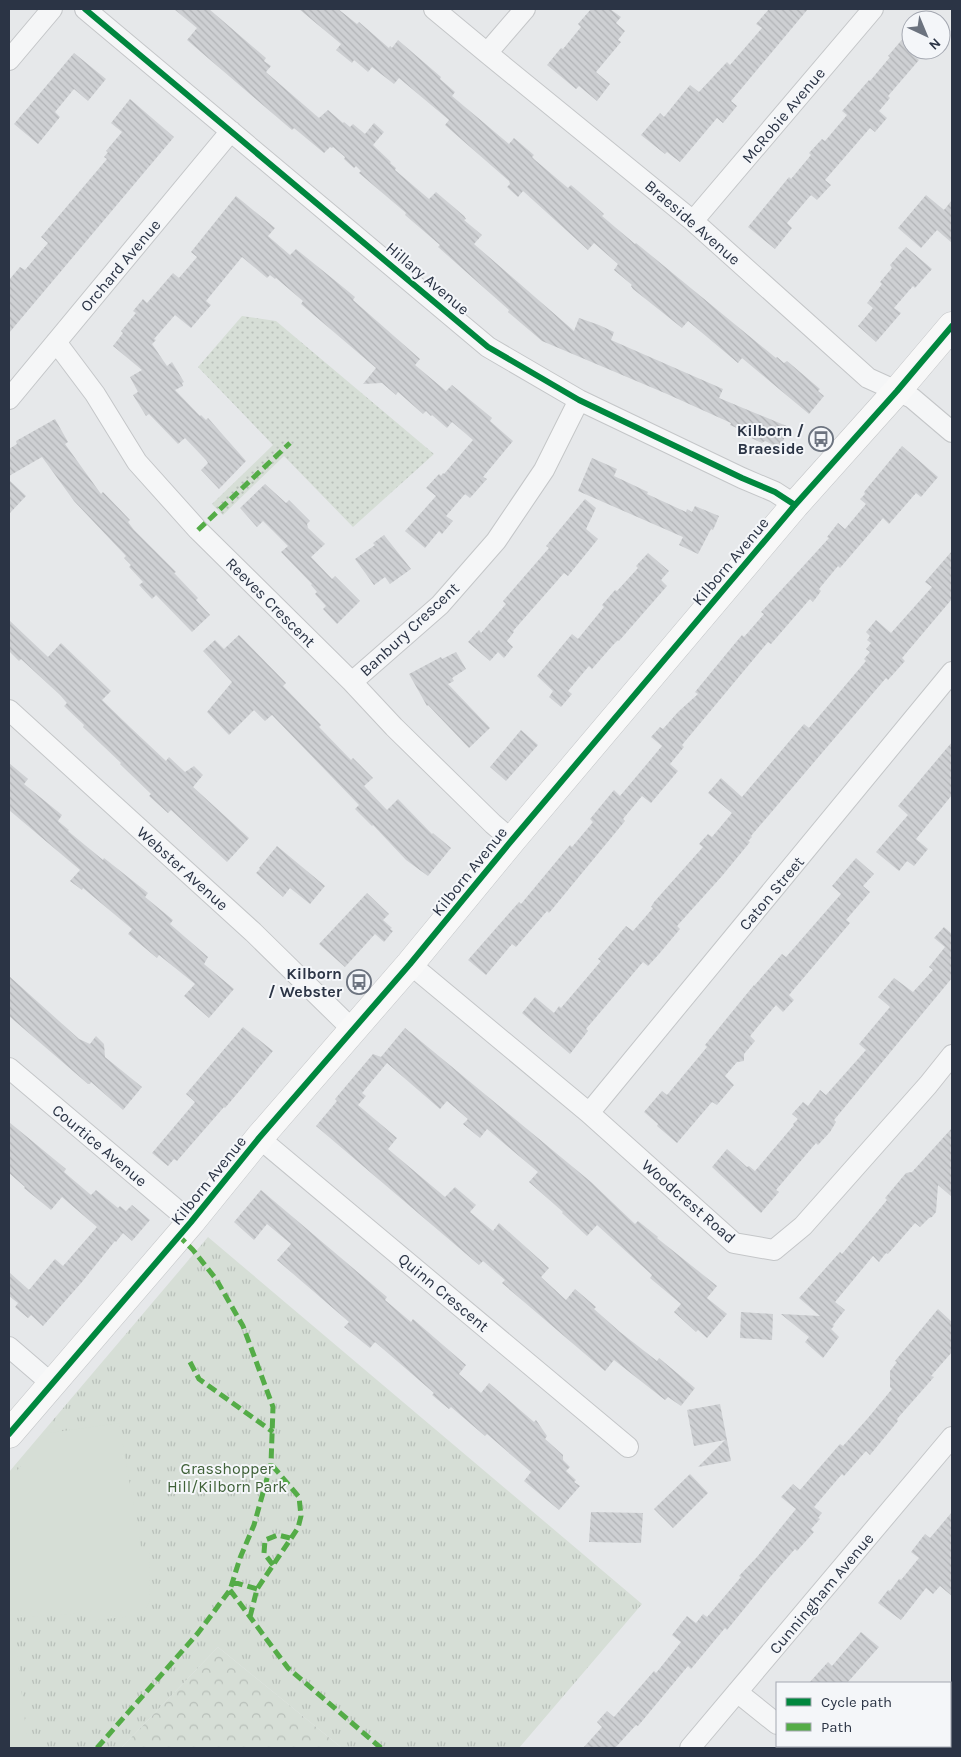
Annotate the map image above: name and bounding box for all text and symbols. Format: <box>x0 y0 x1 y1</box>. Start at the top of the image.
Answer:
north arrow <box>901 10 951 60</box>
text: N <box>925 34 944 54</box>
street label: McRobie Avenue <box>738 64 829 167</box>
street label: Braeside Avenue <box>641 176 744 269</box>
street label: Orchard Avenue <box>76 215 164 315</box>
street label: Hillary Avenue <box>382 238 473 319</box>
place label: Kilborn / Braeside <box>737 421 804 458</box>
bus stop icon: Kilborn / Braeside <box>808 426 834 452</box>
street label: Kilborn Avenue <box>688 513 773 609</box>
street label: Reeves Crescent <box>222 554 319 651</box>
street label: Banbury Crescent <box>356 578 463 680</box>
street label: Webster Avenue <box>133 822 232 914</box>
street label: Kilborn Avenue <box>428 823 511 920</box>
street label: Caton Street <box>735 852 808 934</box>
place label: Kilborn / Webster <box>268 964 343 1001</box>
bus stop icon: Kilborn / Webster <box>346 969 372 995</box>
street label: Courtice Avenue <box>48 1100 151 1191</box>
street label: Kilborn Avenue <box>167 1132 250 1229</box>
street label: Woodcrest Road <box>638 1155 739 1247</box>
street label: Quinn Crescent <box>395 1249 493 1336</box>
park label: Grasshopper Hill/Kilborn Park <box>167 1459 287 1496</box>
street label: Cunningham Avenue <box>765 1529 878 1658</box>
legend <box>776 1682 951 1747</box>
text: Cycle path <box>821 1693 892 1711</box>
text: Path <box>821 1718 852 1736</box>

